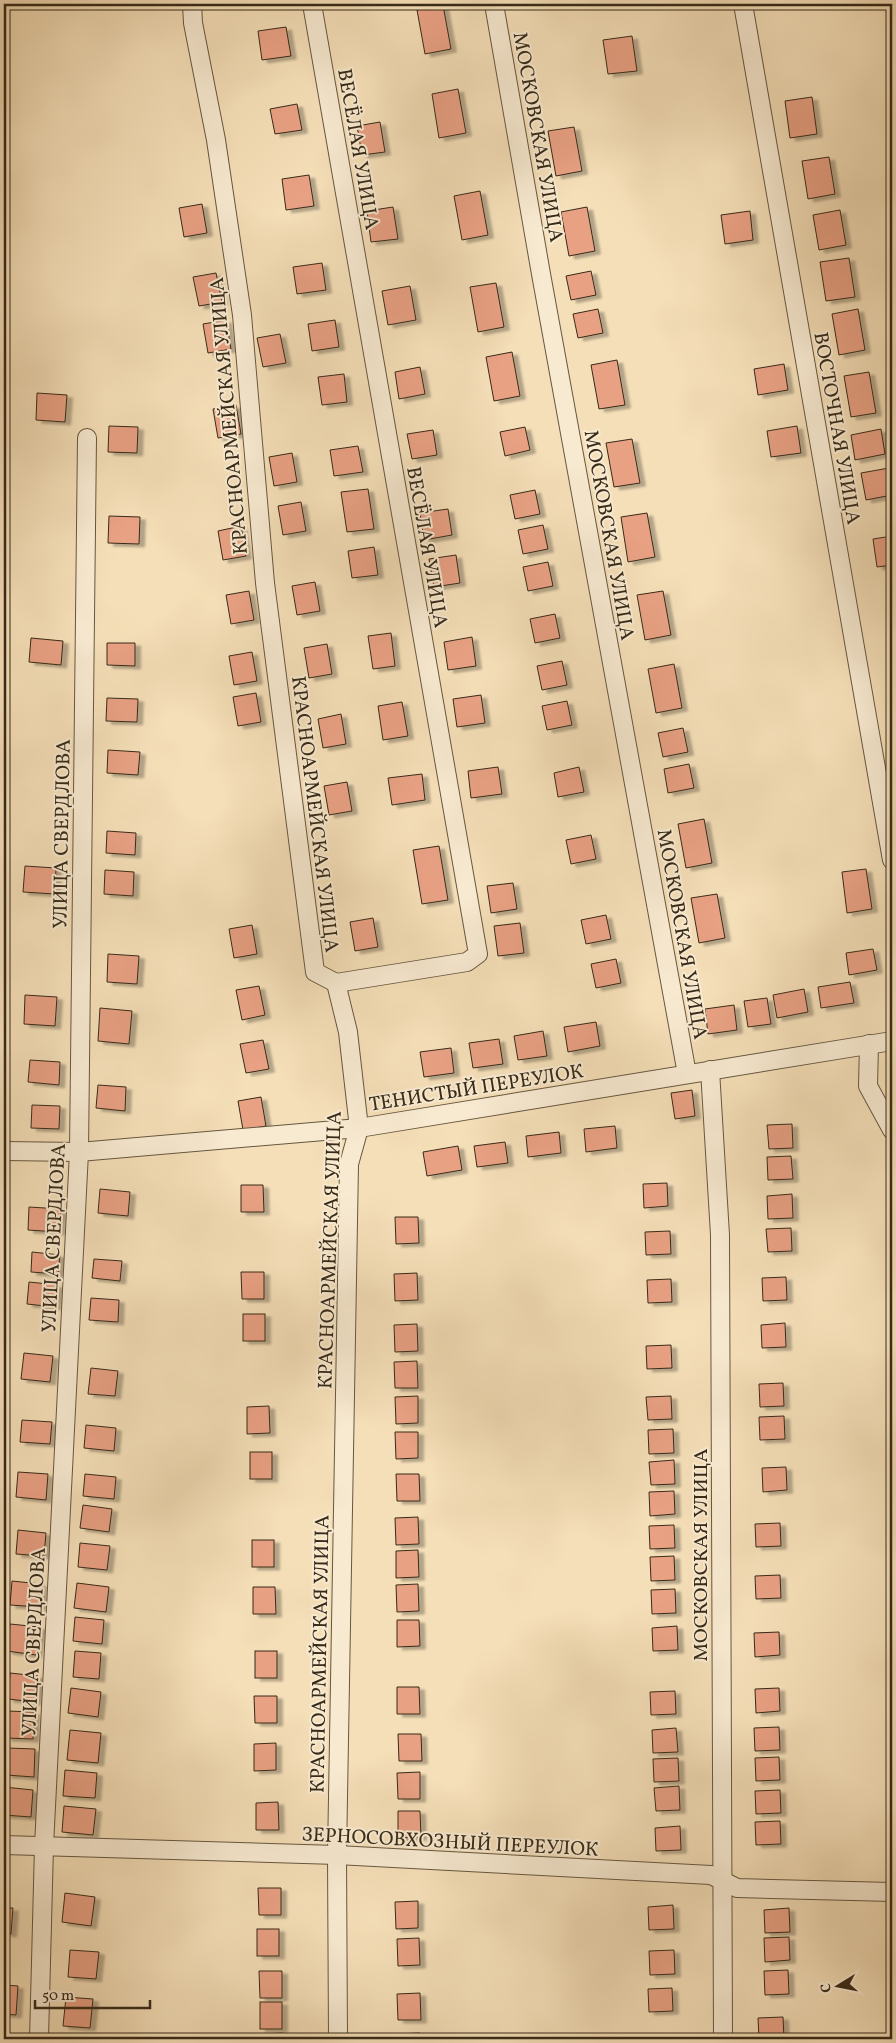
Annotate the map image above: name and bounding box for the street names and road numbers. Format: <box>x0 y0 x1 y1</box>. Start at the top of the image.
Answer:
street label: МОСКОВСКАЯ УЛИЦА <box>505 30 569 245</box>
street label: ВЕСЁЛАЯ УЛИЦА <box>329 67 385 232</box>
street label: КРАСНОАРМЕЙСКАЯ УЛИЦА <box>204 276 256 556</box>
street label: ВОСТОЧНАЯ УЛИЦА <box>805 330 867 527</box>
street label: МОСКОВСКАЯ УЛИЦА <box>576 428 640 643</box>
street label: ВЕСЁЛАЯ УЛИЦА <box>398 465 454 630</box>
street label: КРАСНОАРМЕЙСКАЯ УЛИЦА <box>283 674 345 954</box>
street label: УЛИЦА СВЕРДЛОВА <box>47 739 79 929</box>
street label: МОСКОВСКАЯ УЛИЦА <box>649 827 713 1042</box>
street label: ТЕНИСТЫЙ ПЕРЕУЛОК <box>367 1058 586 1120</box>
street label: КРАСНОАРМЕЙСКАЯ УЛИЦА <box>312 1110 350 1390</box>
street label: УЛИЦА СВЕРДЛОВА <box>36 1143 74 1334</box>
street label: МОСКОВСКАЯ УЛИЦА <box>688 1448 716 1662</box>
street label: КРАСНОАРМЕЙСКАЯ УЛИЦА <box>305 1515 337 1793</box>
street label: УЛИЦА СВЕРДЛОВА <box>16 1547 54 1738</box>
street label: ЗЕРНОСОВХОЗНЫЙ ПЕРЕУЛОК <box>301 1821 600 1865</box>

